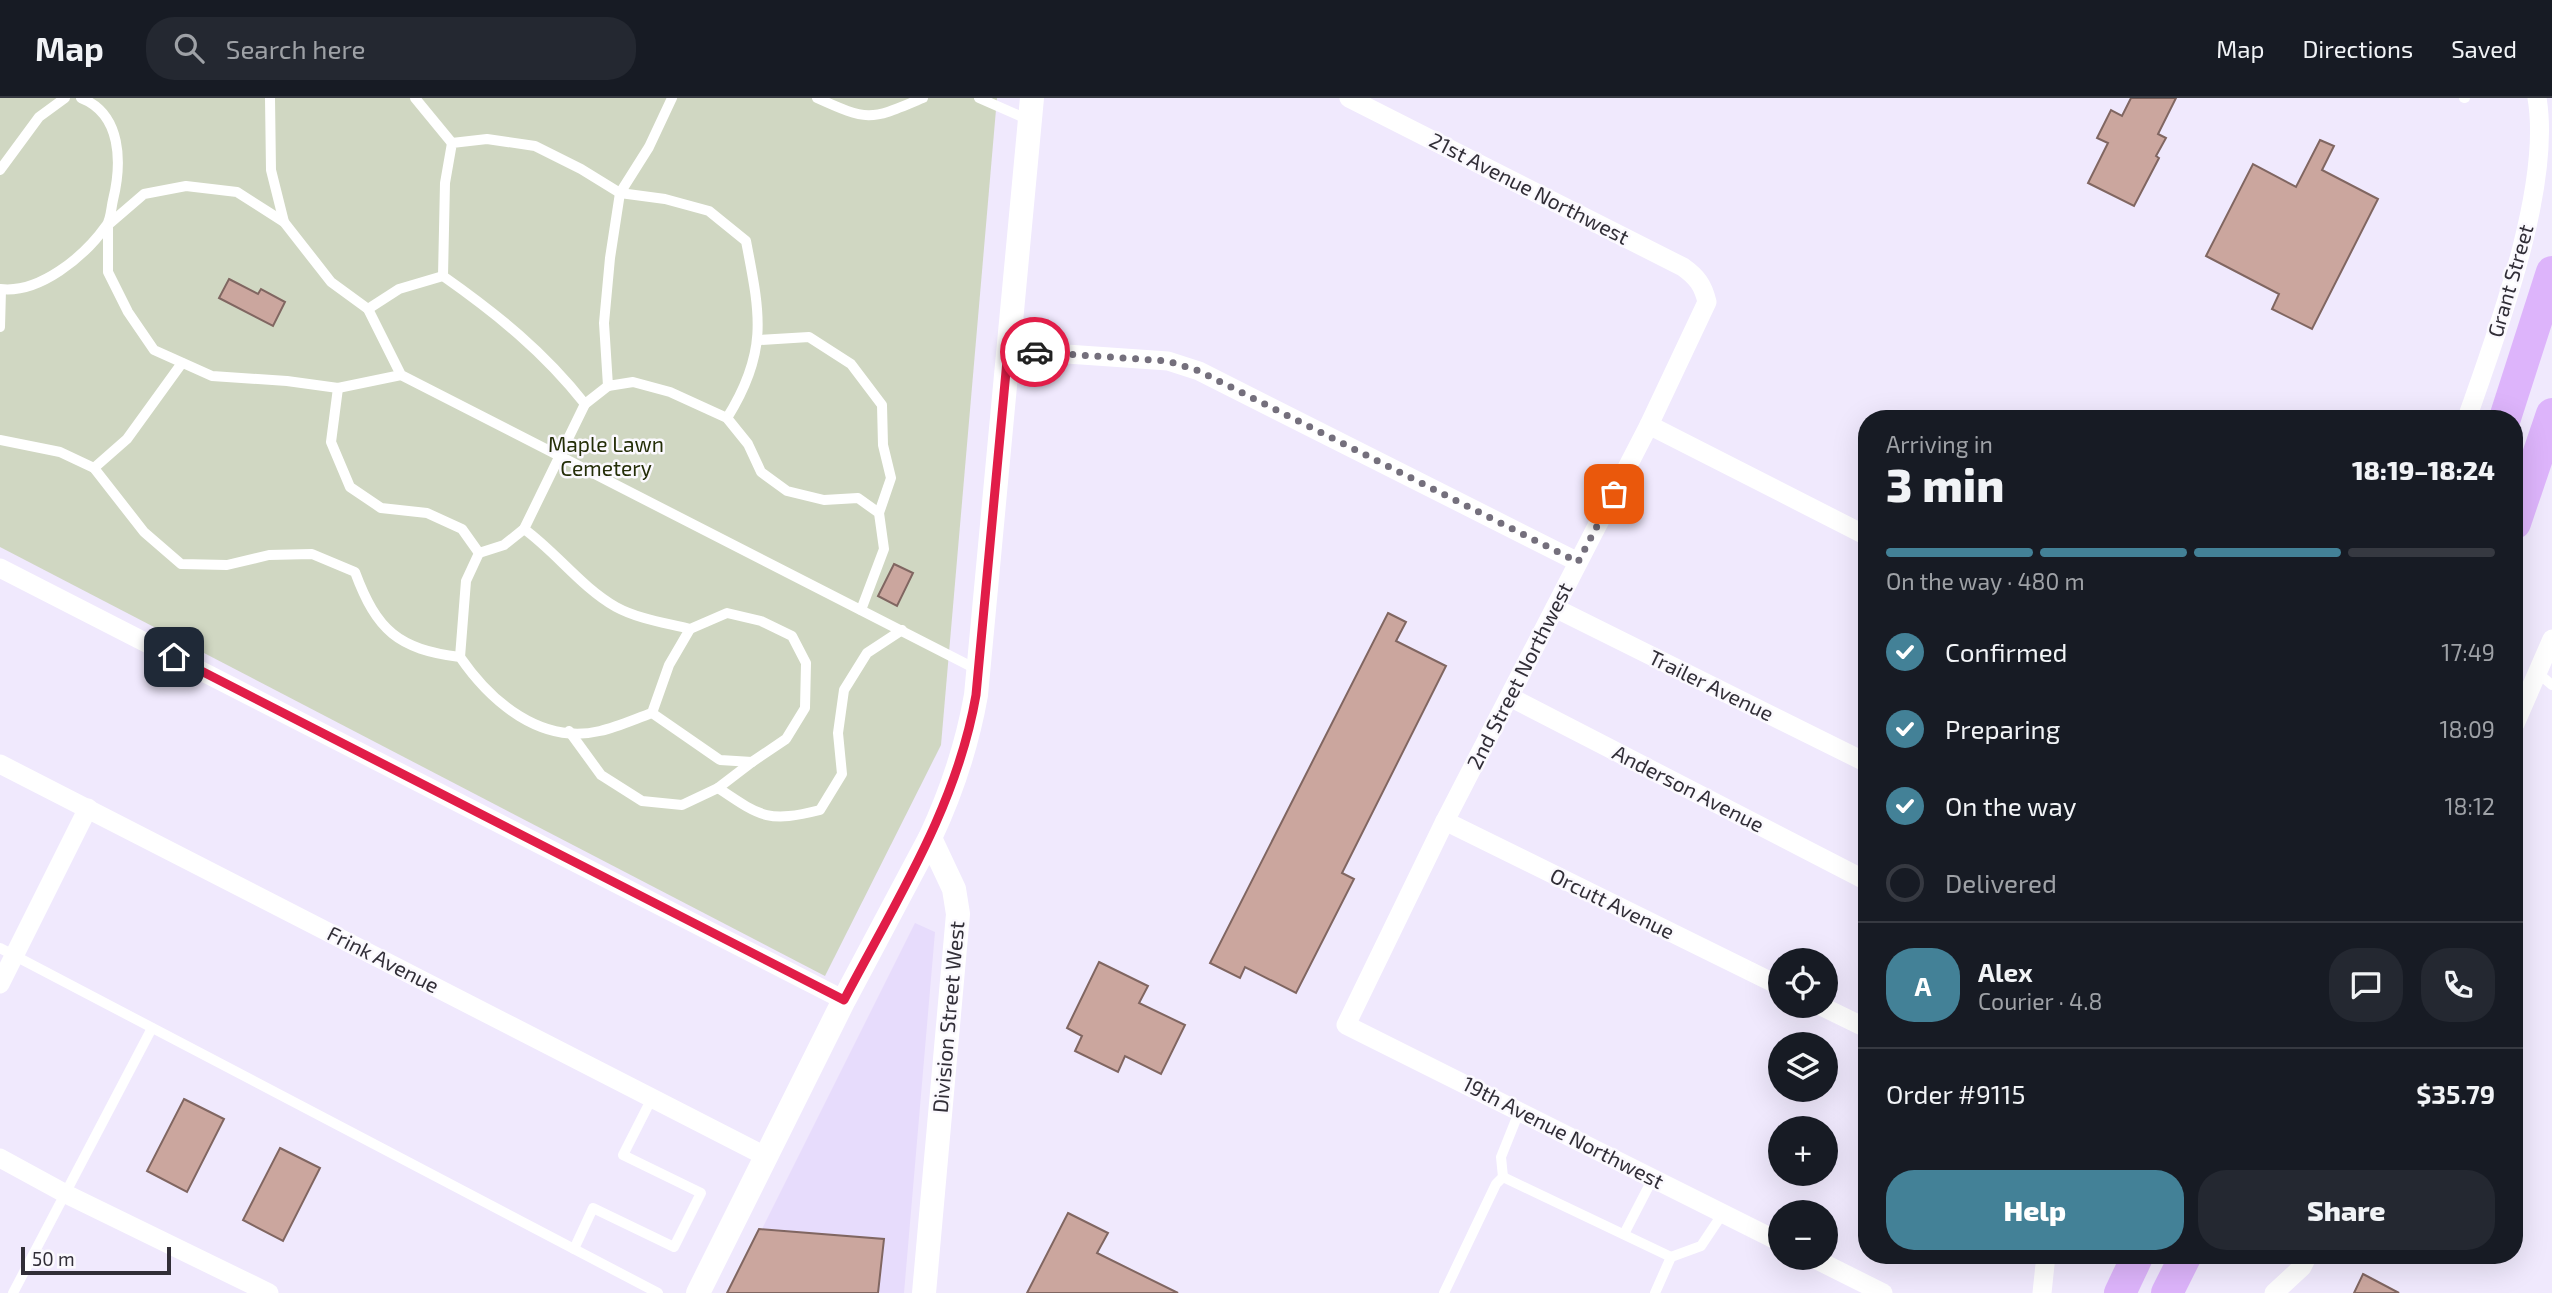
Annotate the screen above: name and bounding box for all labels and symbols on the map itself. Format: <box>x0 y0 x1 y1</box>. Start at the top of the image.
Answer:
street label: 21st Avenue Northwest <box>1426 126 1634 249</box>
street label: Grant Street <box>2482 221 2538 340</box>
courier <box>1000 317 1070 387</box>
park label: Maple Lawn Cemetery <box>548 431 664 480</box>
pin <box>1584 464 1644 524</box>
street label: 2nd Street Northwest <box>1461 578 1577 773</box>
pin <box>144 627 204 687</box>
street label: Trailer Avenue <box>1645 644 1778 726</box>
street label: Anderson Avenue <box>1609 739 1768 837</box>
street label: Orcutt Avenue <box>1547 862 1679 943</box>
street label: Frink Avenue <box>324 920 444 997</box>
street label: Division Street West <box>927 920 968 1114</box>
street label: 19th Avenue Northwest <box>1459 1070 1668 1193</box>
scale bar <box>21 1244 172 1276</box>

